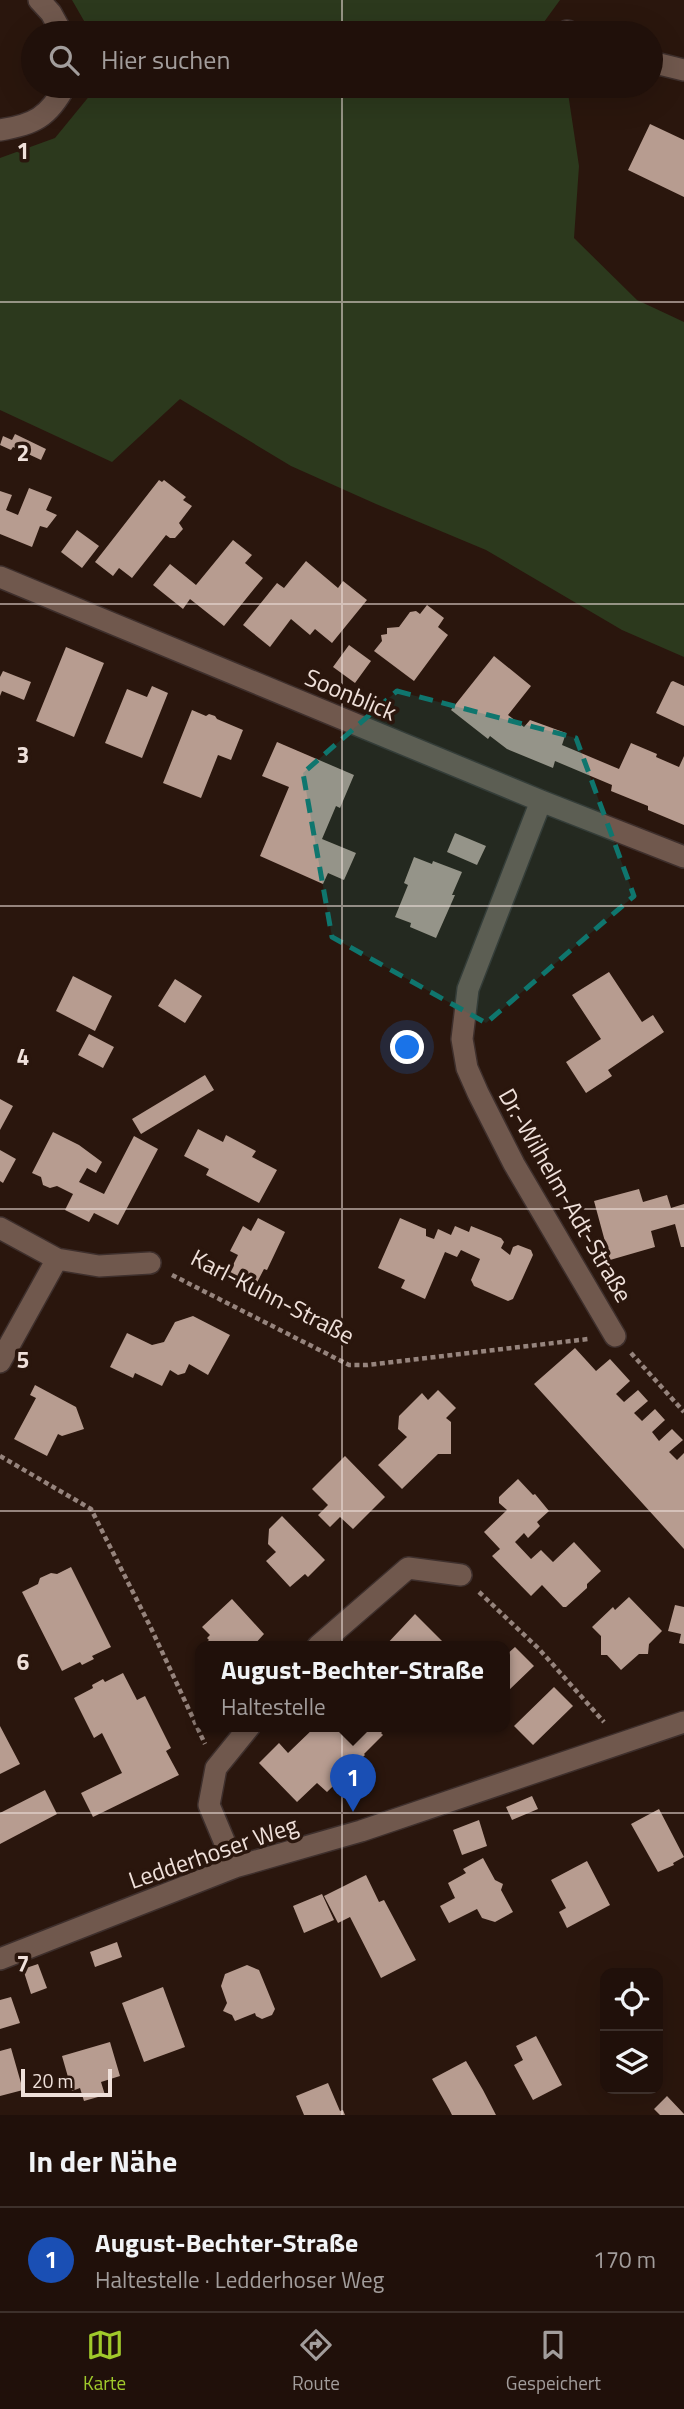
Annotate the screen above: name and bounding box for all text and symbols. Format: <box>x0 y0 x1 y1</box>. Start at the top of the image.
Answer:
search box <box>21 21 663 98</box>
text: Hier suchen <box>101 40 230 79</box>
icon: search <box>45 41 83 79</box>
text: 1 <box>17 133 29 168</box>
text: 2 <box>17 435 29 470</box>
street label: Soonblick <box>299 659 403 730</box>
text: 3 <box>17 737 29 772</box>
your location <box>390 1030 424 1064</box>
text: 4 <box>17 1039 29 1074</box>
street label: Dr.-Wilhelm-Adt-Straße <box>490 1081 642 1309</box>
street label: Karl-Kuhn-Straße <box>185 1239 361 1353</box>
text: 5 <box>17 1342 29 1377</box>
popup <box>195 1641 510 1732</box>
text: 6 <box>17 1644 30 1679</box>
text: August-Bechter-Straße <box>221 1650 484 1689</box>
text: Haltestelle <box>221 1689 326 1724</box>
pin: 1 <box>330 1754 376 1812</box>
street label: Ledderhoser Weg <box>123 1806 303 1898</box>
text: 7 <box>17 1946 29 1981</box>
map controls <box>600 1968 663 2094</box>
button: locate <box>600 1968 663 2031</box>
button: layers <box>600 2031 663 2094</box>
scale bar <box>21 2066 112 2098</box>
text: 20 m <box>32 2066 73 2095</box>
text: In der Nähe <box>28 2138 177 2184</box>
text: August-Bechter-Straße <box>95 2223 358 2262</box>
text: 1 <box>45 2242 57 2277</box>
text: 170 m <box>593 2242 656 2277</box>
text: Haltestelle · Ledderhoser Weg <box>95 2262 384 2297</box>
tab: Karte <box>83 2326 126 2397</box>
tab: Route <box>292 2326 340 2397</box>
tab: Gespeichert <box>506 2326 601 2397</box>

